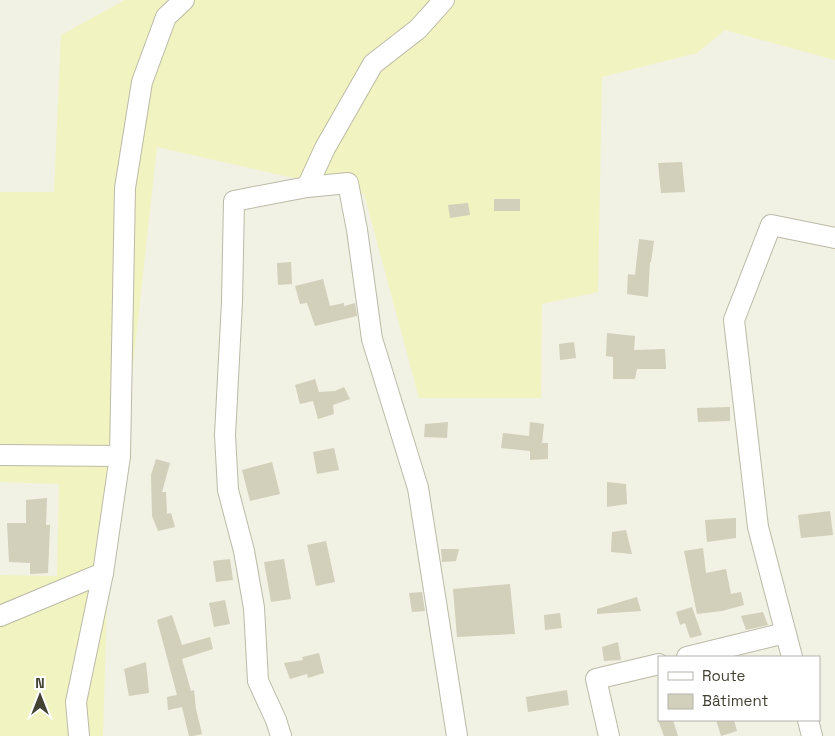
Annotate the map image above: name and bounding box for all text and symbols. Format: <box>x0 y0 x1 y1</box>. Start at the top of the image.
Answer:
legend <box>658 656 820 721</box>
text: Route <box>702 666 746 685</box>
north arrow <box>15 671 65 721</box>
text: N <box>35 674 45 692</box>
text: Bâtiment <box>702 691 768 710</box>

